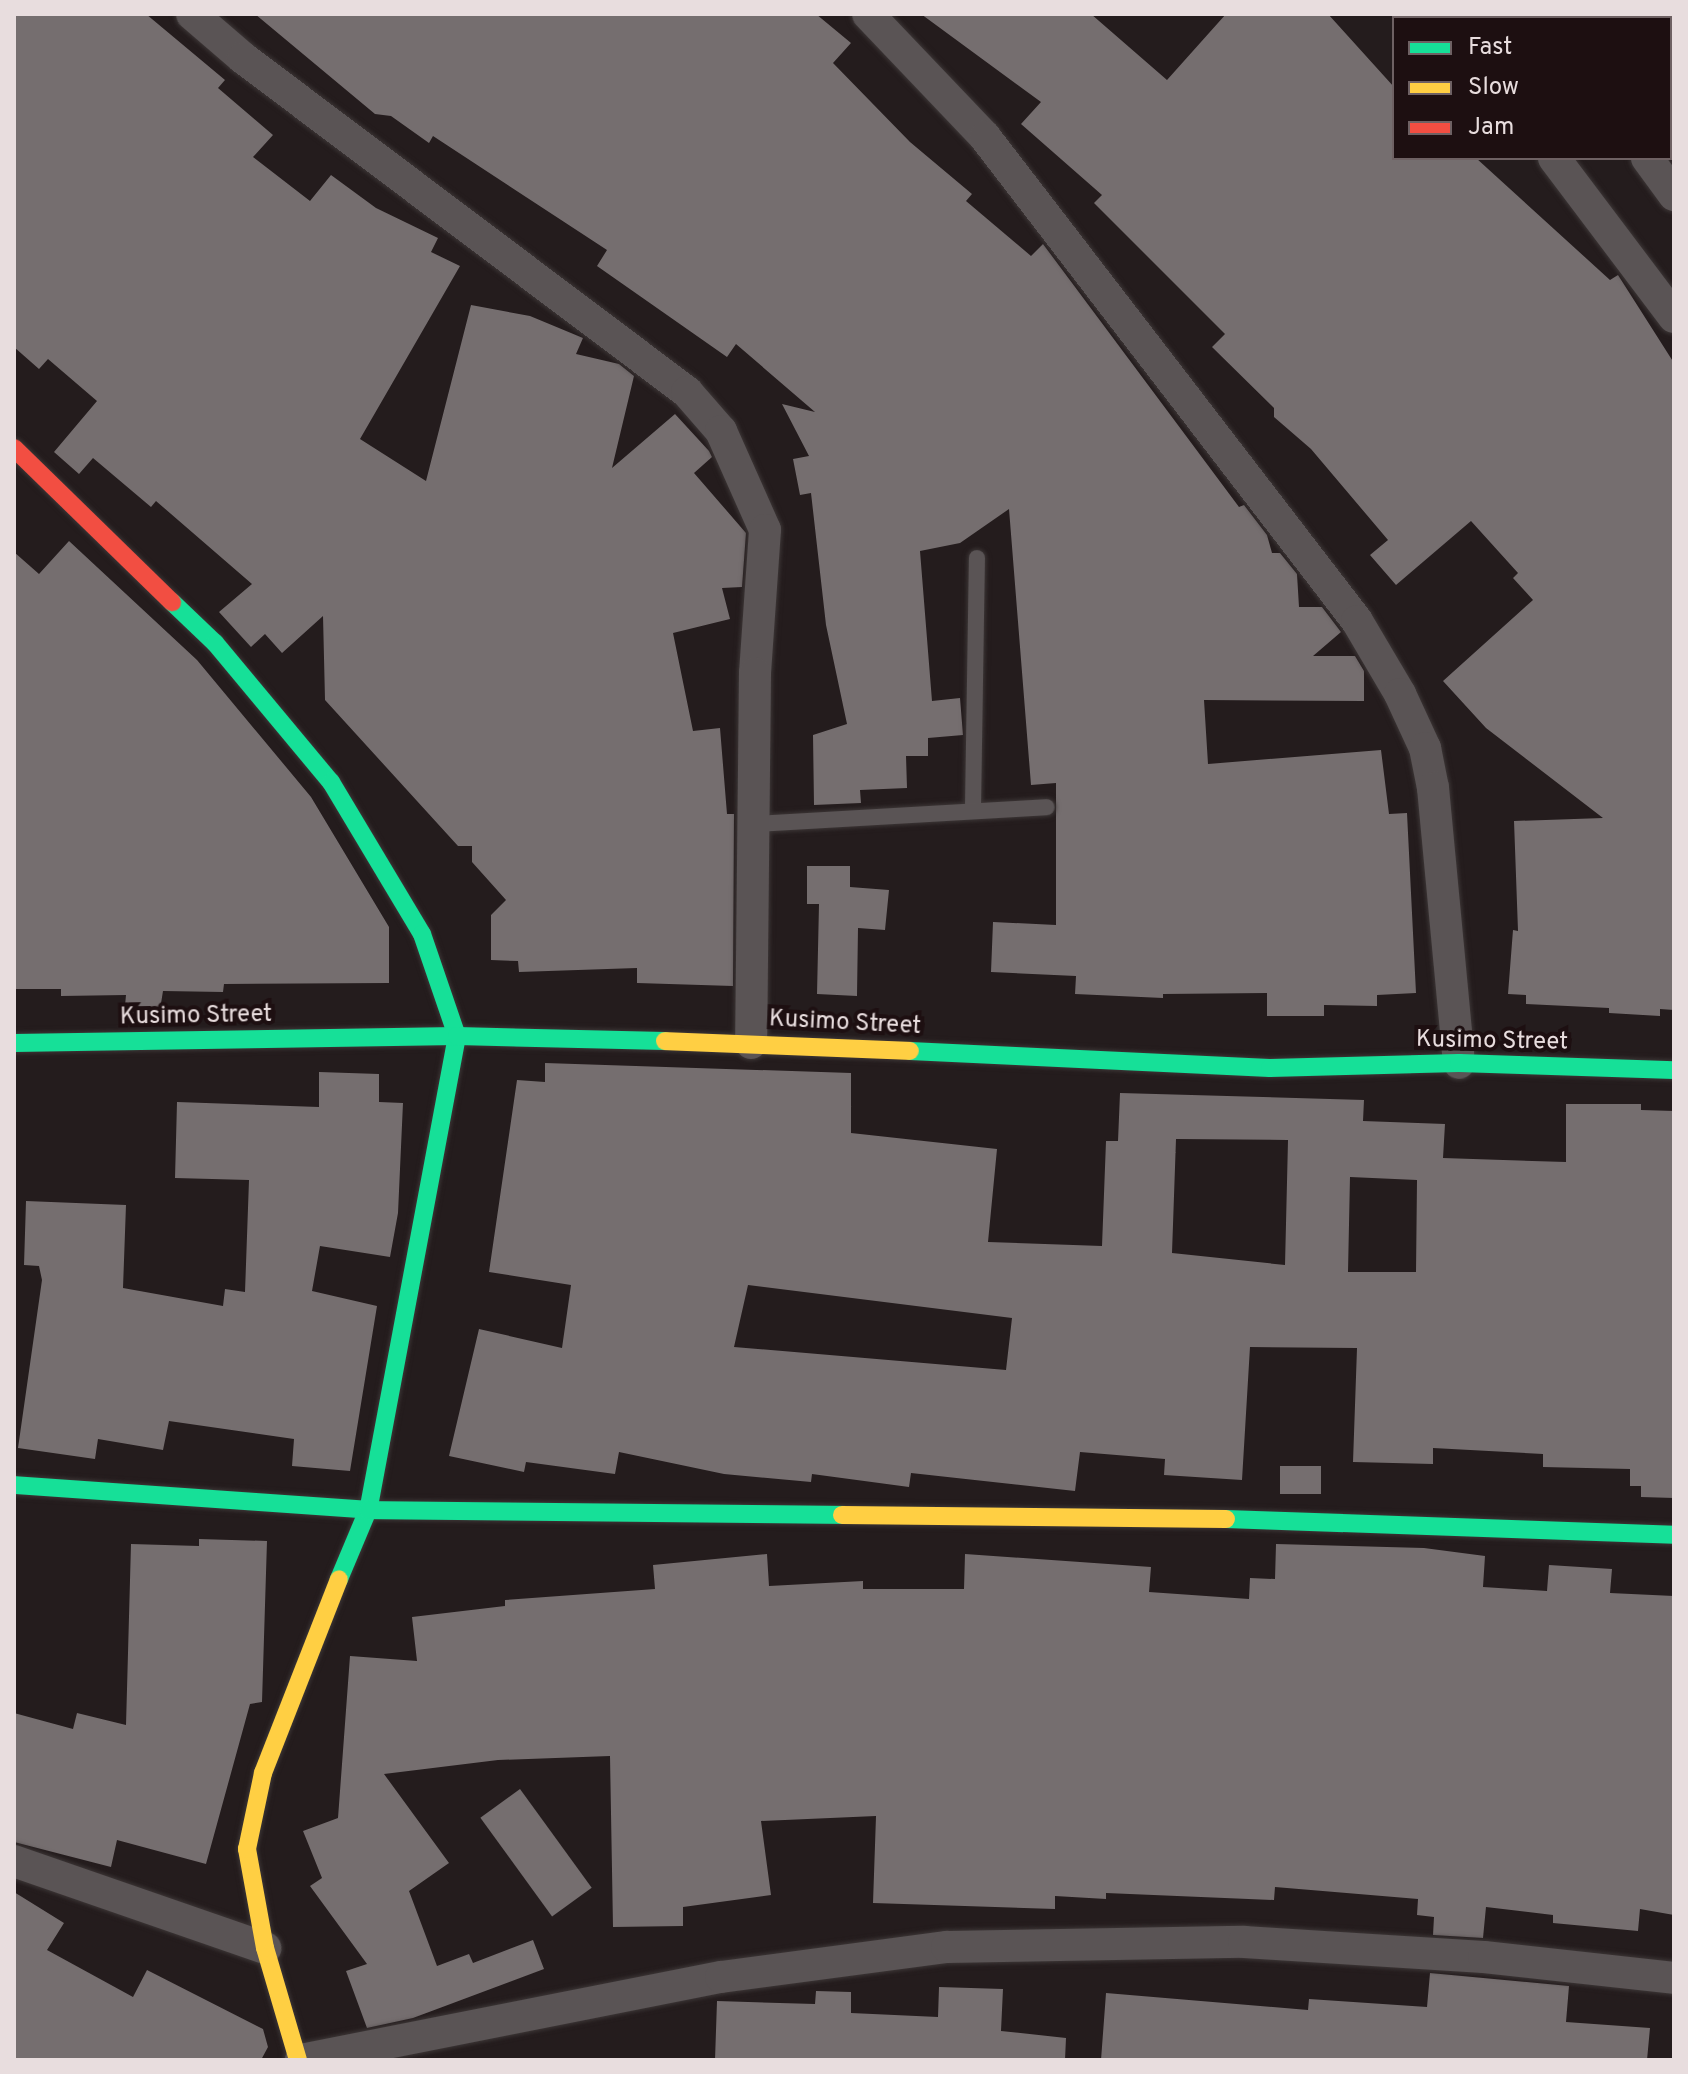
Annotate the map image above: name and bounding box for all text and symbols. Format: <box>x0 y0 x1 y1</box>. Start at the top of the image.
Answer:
legend <box>1392 16 1672 160</box>
text: Fast <box>1468 33 1512 63</box>
text: Slow <box>1468 73 1519 103</box>
text: Jam <box>1468 113 1514 143</box>
street label: Kusimo Street <box>120 1001 272 1033</box>
street label: Kusimo Street <box>768 1006 922 1042</box>
street label: Kusimo Street <box>1416 1026 1568 1058</box>

